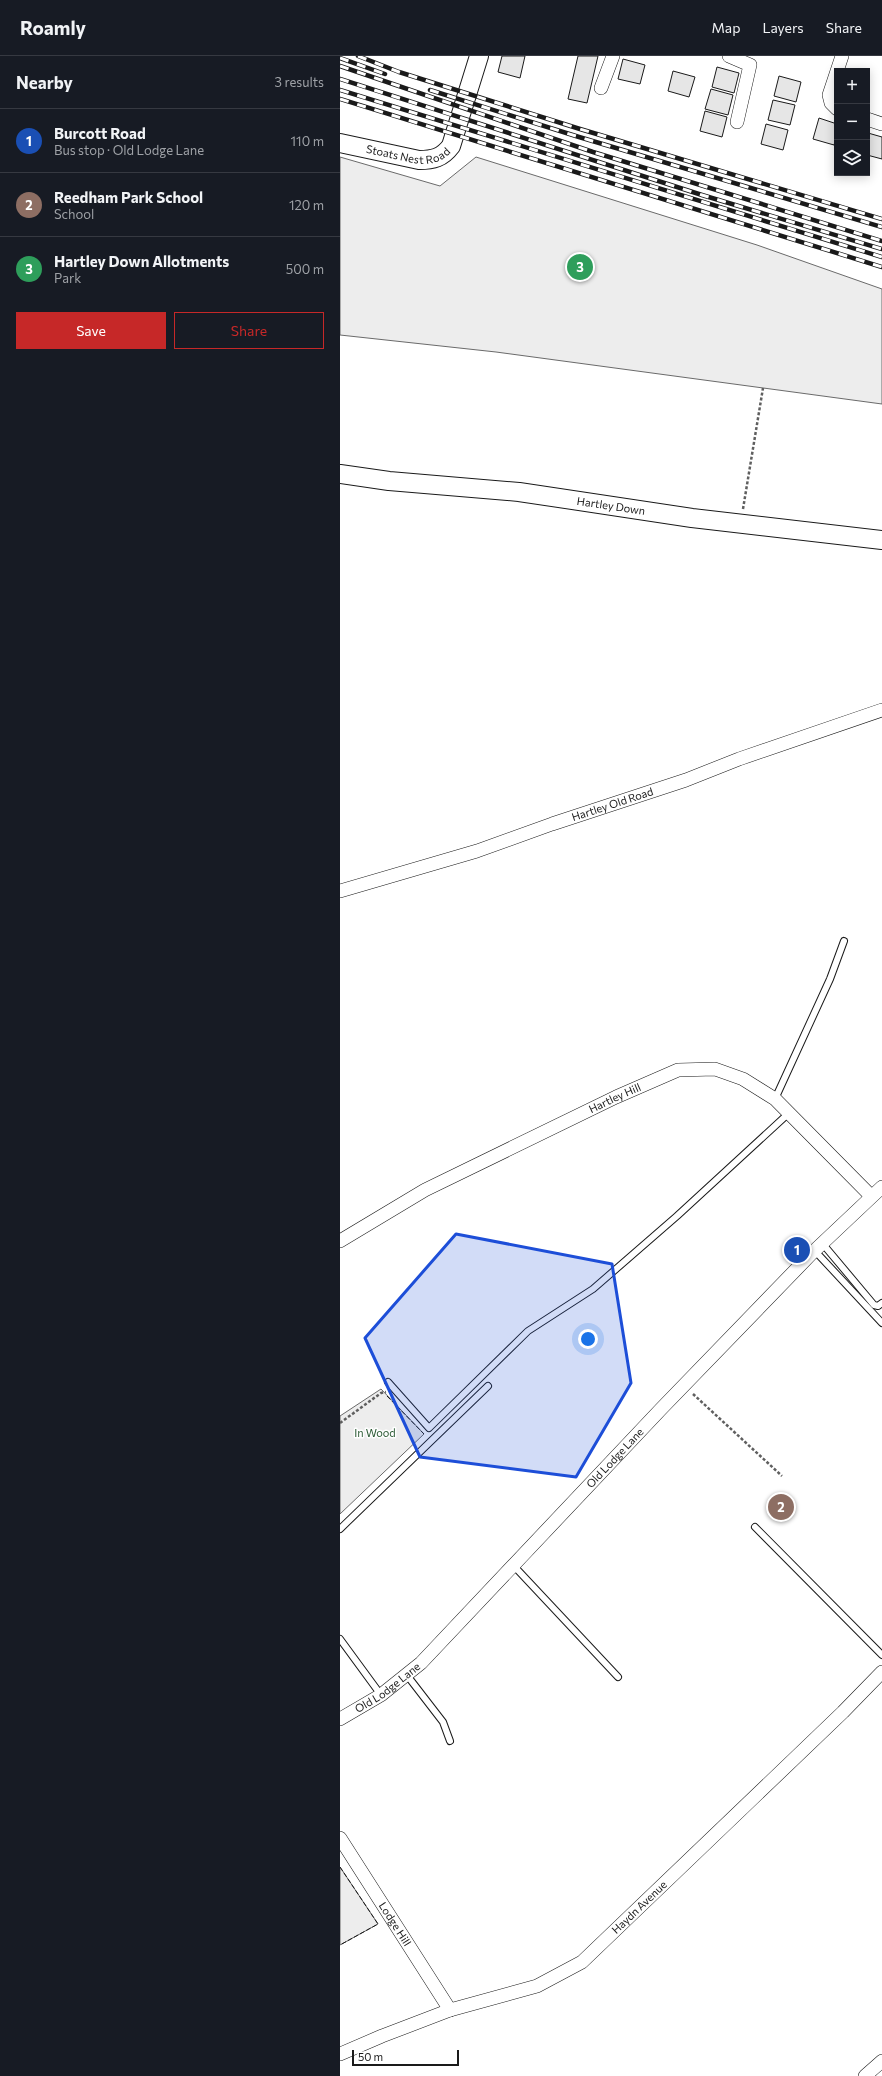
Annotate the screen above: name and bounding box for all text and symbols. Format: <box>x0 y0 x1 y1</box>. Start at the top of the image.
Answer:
text: Roamly <box>20 16 86 39</box>
text: Map <box>712 19 740 36</box>
text: Layers <box>762 19 804 36</box>
text: Share <box>826 19 862 36</box>
map controls <box>834 68 870 176</box>
button: + <box>834 68 870 104</box>
text: Nearby <box>16 72 73 93</box>
text: 3 results <box>275 74 324 90</box>
button: − <box>834 104 870 140</box>
text: Burcott Road <box>54 124 146 142</box>
text: 1 <box>26 133 32 149</box>
text: 110 m <box>291 133 324 149</box>
button: layers <box>834 140 870 176</box>
text: Bus stop · Old Lodge Lane <box>54 142 204 158</box>
street label: Stoats Nest Road <box>365 142 452 166</box>
text: Reedham Park School <box>54 188 203 206</box>
text: 2 <box>25 197 33 213</box>
text: 120 m <box>289 197 324 213</box>
text: School <box>54 206 94 222</box>
text: Hartley Down Allotments <box>54 252 229 270</box>
pin: 3 <box>567 252 593 282</box>
text: 3 <box>25 261 33 277</box>
text: 500 m <box>286 261 324 277</box>
text: Park <box>54 270 81 286</box>
button: Save <box>16 312 166 349</box>
button: Share <box>174 312 324 349</box>
street label: Hartley Down <box>576 494 646 517</box>
street label: Hartley Old Road <box>570 784 655 823</box>
street label: Hartley Hill <box>586 1080 643 1115</box>
pin: 1 <box>784 1235 810 1265</box>
your location <box>578 1329 598 1349</box>
street label: Old Lodge Lane <box>583 1425 646 1490</box>
park label: In Wood <box>354 1426 396 1439</box>
pin: 2 <box>768 1492 794 1522</box>
street label: Old Lodge Lane <box>352 1659 423 1715</box>
street label: Haydn Avenue <box>609 1877 669 1936</box>
street label: Lodge Hill <box>377 1899 414 1948</box>
scale bar <box>352 2048 459 2067</box>
text: 50 m <box>358 2050 383 2063</box>

